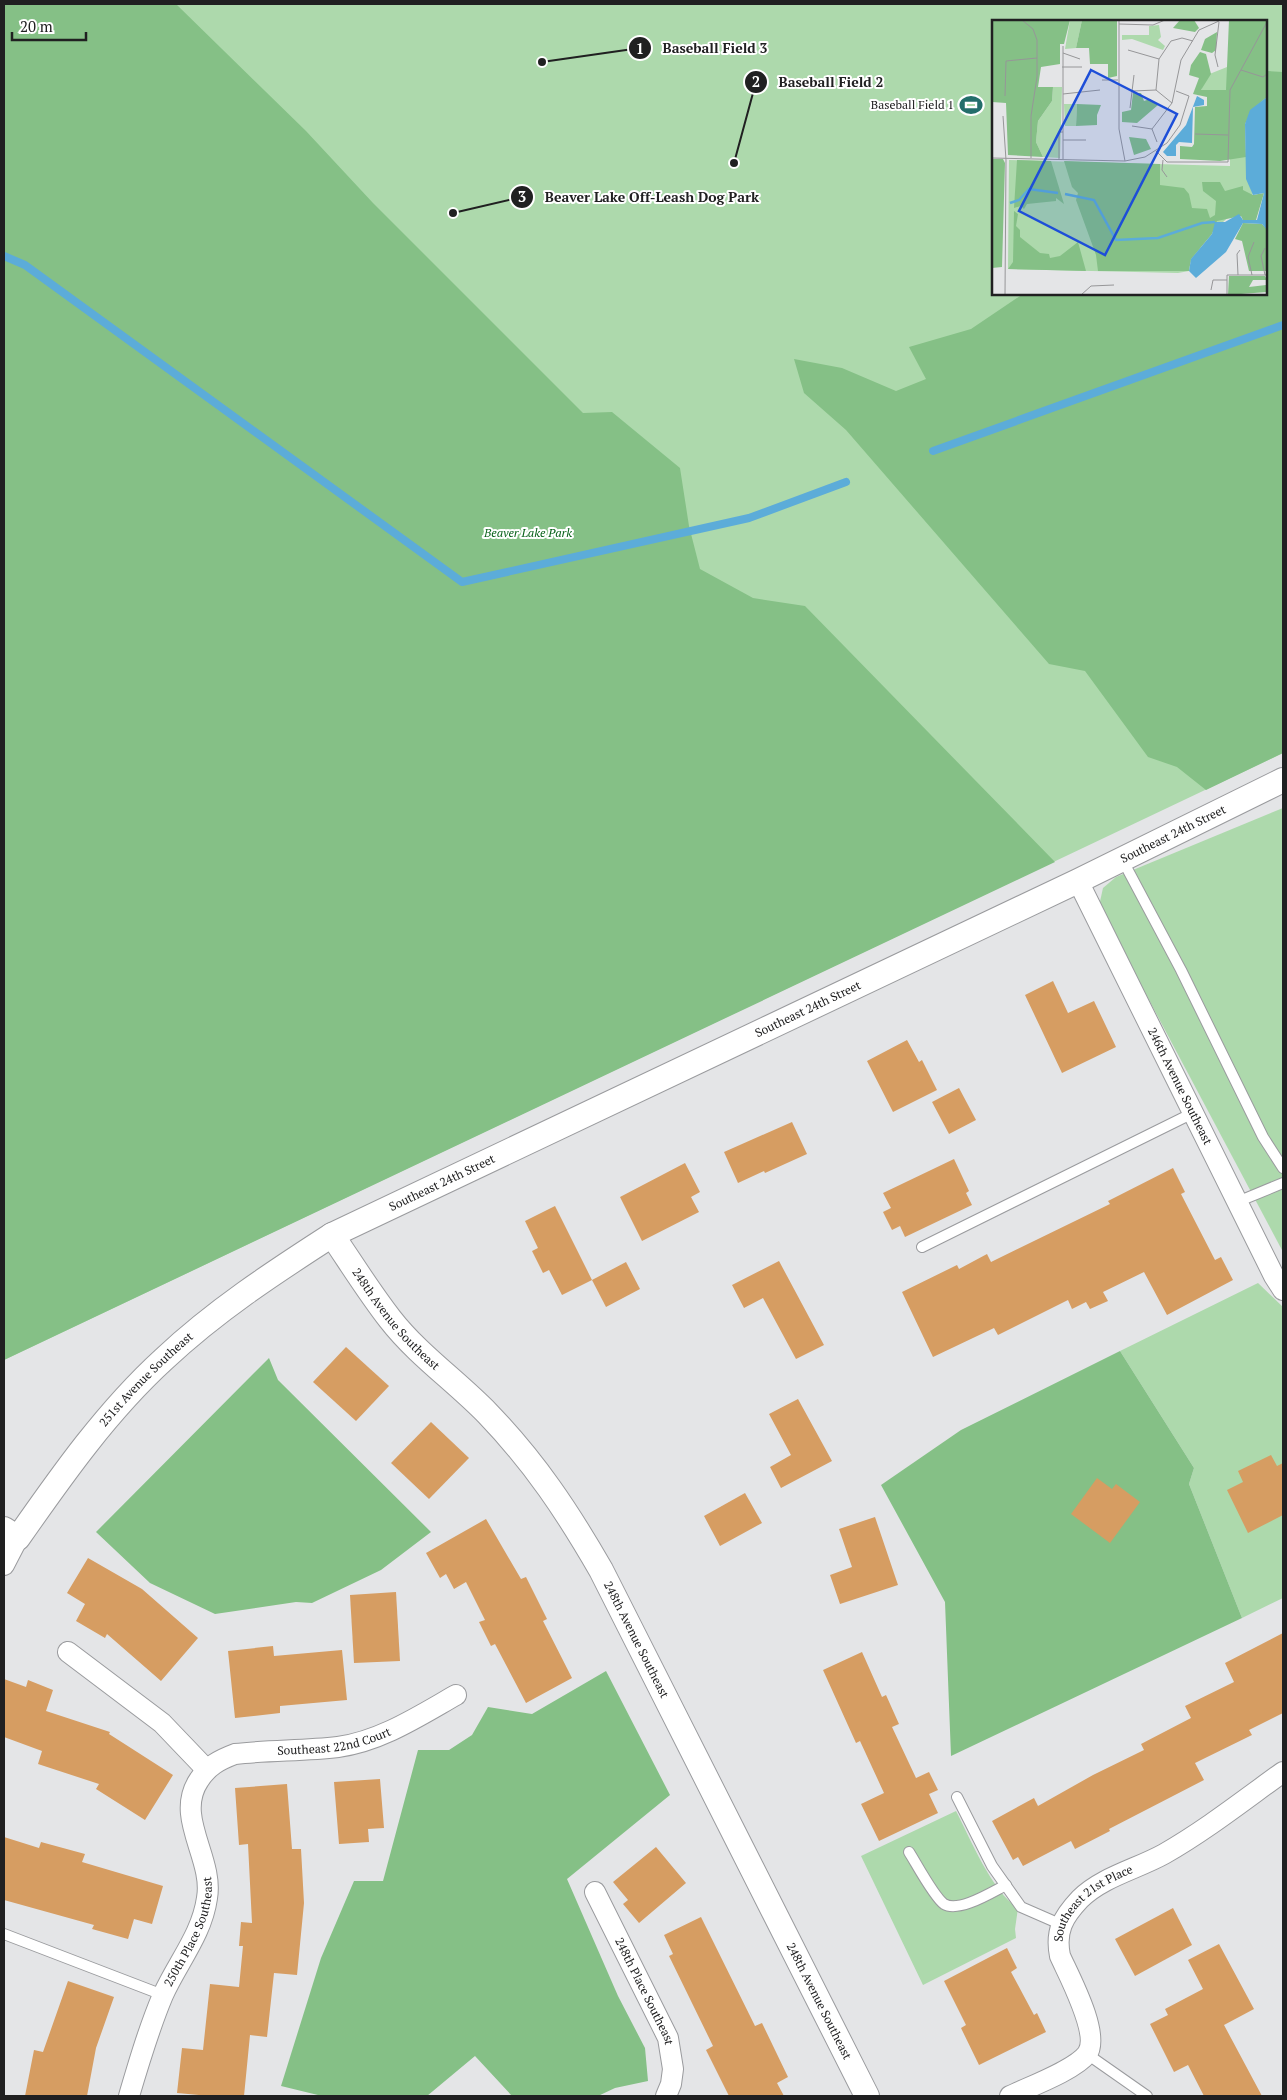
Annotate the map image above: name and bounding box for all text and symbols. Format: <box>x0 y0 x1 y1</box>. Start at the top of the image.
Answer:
scale bar <box>12 10 86 42</box>
text: 20 m <box>20 16 53 36</box>
inset map <box>992 20 1267 295</box>
callout: Baseball Field 3 <box>627 34 777 63</box>
text: 1 <box>636 38 644 58</box>
text: Baseball Field 3 <box>663 38 767 57</box>
callout: Baseball Field 2 <box>743 68 893 97</box>
text: 2 <box>752 71 760 91</box>
text: Baseball Field 2 <box>779 72 883 91</box>
sports icon: Baseball Field 1 <box>958 92 984 118</box>
place label: Baseball Field 1 <box>871 97 954 112</box>
callout: Beaver Lake Off-Leash Dog Park <box>510 183 769 212</box>
text: 3 <box>518 186 526 206</box>
text: Beaver Lake Off-Leash Dog Park <box>545 187 760 206</box>
park label: Beaver Lake Park <box>483 525 572 540</box>
street label: Southeast 24th Street <box>1118 801 1228 866</box>
street label: Southeast 24th Street <box>752 977 864 1040</box>
street label: 246th Avenue Southeast <box>1145 1025 1216 1147</box>
street label: Southeast 24th Street <box>386 1151 498 1214</box>
street label: 248th Avenue Southeast <box>349 1265 443 1373</box>
street label: 251st Avenue Southeast <box>96 1328 196 1429</box>
street label: 248th Avenue Southeast <box>601 1579 673 1701</box>
street label: Southeast 22nd Court <box>277 1723 394 1758</box>
street label: Southeast 21st Place <box>1050 1861 1135 1942</box>
street label: 250th Place Southeast <box>160 1875 215 1989</box>
street label: 248th Place Southeast <box>612 1935 677 2046</box>
street label: 248th Avenue Southeast <box>784 1940 856 2062</box>

